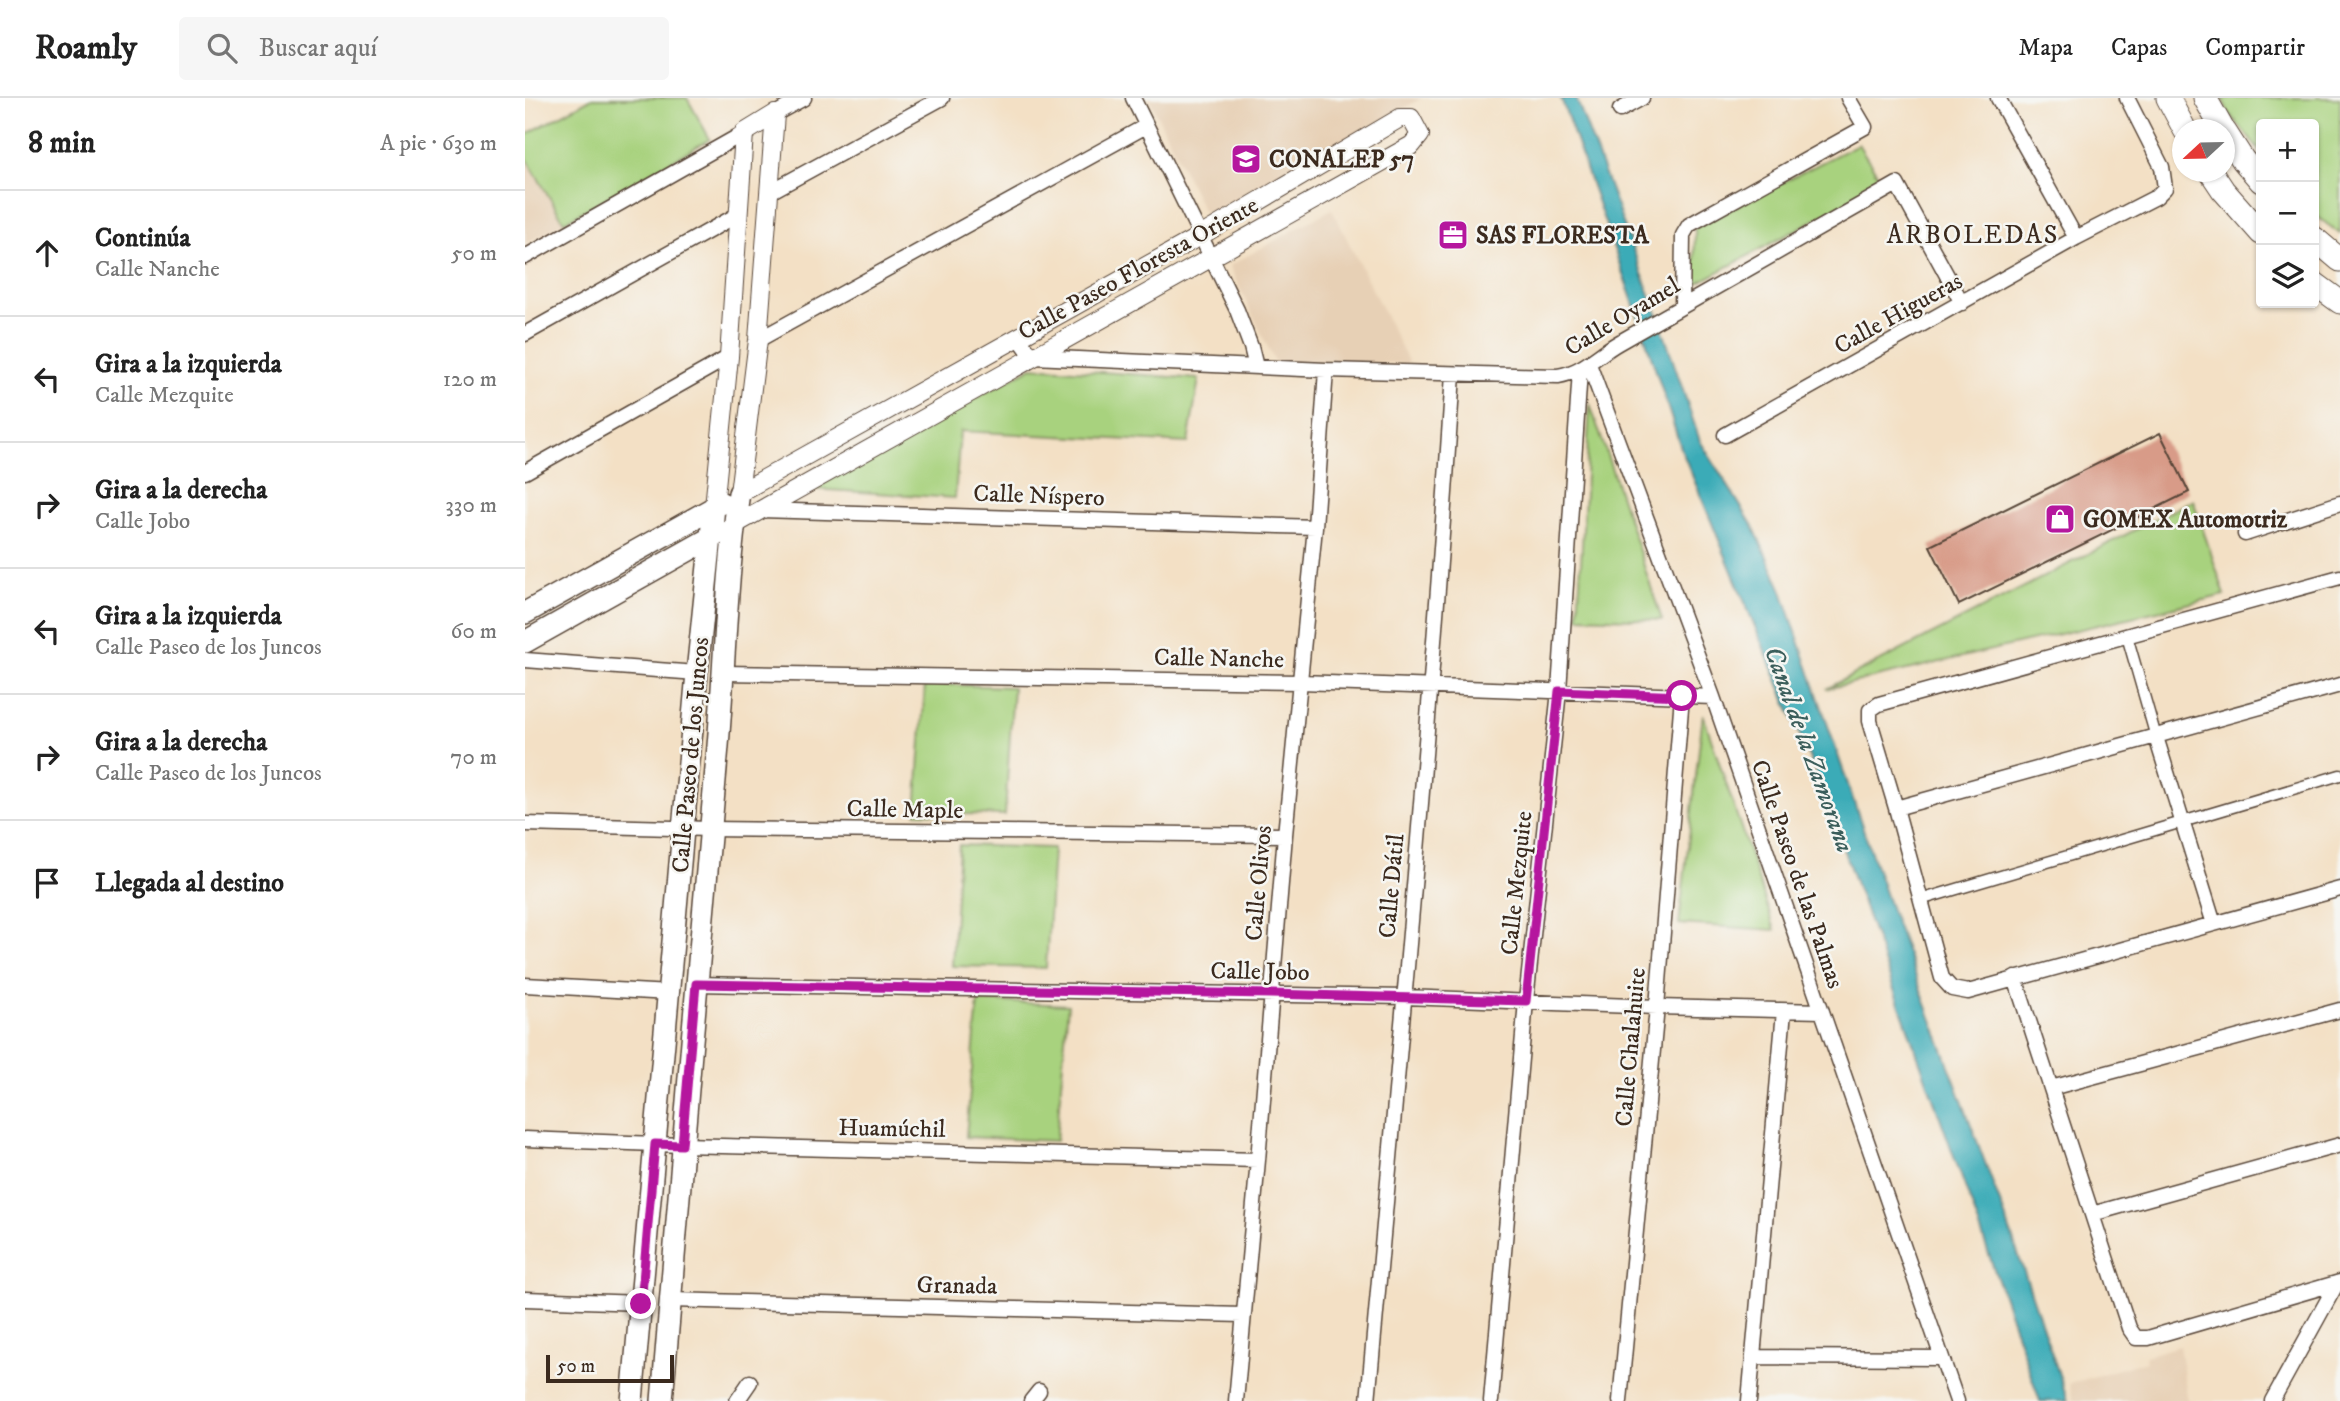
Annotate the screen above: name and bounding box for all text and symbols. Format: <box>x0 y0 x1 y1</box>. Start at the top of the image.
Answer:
search box <box>179 17 669 80</box>
text: Roamly <box>35 28 137 69</box>
icon: search <box>203 29 241 67</box>
text: Buscar aquí <box>259 32 377 65</box>
text: Mapa <box>2019 33 2073 63</box>
text: Capas <box>2111 33 2167 63</box>
text: Compartir <box>2205 33 2305 63</box>
north arrow <box>2172 119 2235 182</box>
map controls <box>2256 119 2319 308</box>
button: + <box>2256 119 2319 182</box>
text: 8 min <box>28 125 95 162</box>
text: A pie · 630 m <box>380 129 497 158</box>
school or university icon: CONALEP 57 <box>1229 142 1263 176</box>
place label: CONALEP 57 <box>1269 145 1414 175</box>
button: − <box>2256 182 2319 245</box>
street label: Calle Paseo Floresta Oriente <box>1013 190 1264 347</box>
office icon: SAS FLORESTA <box>1436 218 1470 252</box>
district label: ARBOLEDAS <box>1887 219 2059 252</box>
place label: SAS FLORESTA <box>1476 221 1649 251</box>
text: Continúa <box>95 222 190 255</box>
icon: ahead <box>28 234 66 272</box>
text: 50 m <box>451 239 497 268</box>
button: layers <box>2256 245 2319 308</box>
text: Calle Nanche <box>95 255 220 284</box>
street label: Calle Higueras <box>1829 266 1968 361</box>
street label: Calle Oyamel <box>1559 270 1686 363</box>
text: Gira a la izquierda <box>95 348 282 381</box>
icon: left <box>28 360 66 398</box>
text: 120 m <box>443 365 497 394</box>
text: Calle Mezquite <box>95 381 234 410</box>
text: Gira a la derecha <box>95 474 267 507</box>
street label: Calle Níspero <box>973 479 1105 513</box>
icon: right <box>28 486 66 524</box>
text: 330 m <box>445 491 497 520</box>
shop icon: GOMEX Automotriz <box>2043 502 2077 536</box>
place label: GOMEX Automotriz <box>2083 505 2288 535</box>
text: Calle Jobo <box>95 507 190 536</box>
text: Gira a la izquierda <box>95 600 282 633</box>
icon: left <box>28 612 66 650</box>
text: 60 m <box>450 617 497 646</box>
text: Calle Paseo de los Juncos <box>95 633 322 662</box>
street label: Calle Paseo de los Juncos <box>666 636 716 874</box>
water label: Canal de la Zamorana <box>1756 642 1861 857</box>
street label: Calle Nanche <box>1154 643 1284 675</box>
route start <box>1666 680 1697 711</box>
text: Gira a la derecha <box>95 726 267 759</box>
icon: right <box>28 738 66 776</box>
text: 70 m <box>450 743 497 772</box>
street label: Calle Paseo de las Palmas <box>1744 756 1850 993</box>
text: Calle Paseo de los Juncos <box>95 759 322 788</box>
street label: Calle Maple <box>846 794 964 826</box>
street label: Calle Mezquite <box>1495 810 1539 957</box>
street label: Calle Olivos <box>1239 824 1279 942</box>
street label: Calle Dátil <box>1372 832 1412 940</box>
icon: arrive <box>28 864 66 902</box>
text: Llegada al destino <box>95 867 284 900</box>
street label: Calle Jobo <box>1210 956 1310 988</box>
street label: Calle Chalahuite <box>1609 966 1653 1128</box>
street label: Huamúchil <box>838 1113 947 1145</box>
street label: Granada <box>916 1270 998 1302</box>
route end <box>625 1288 656 1319</box>
scale bar <box>546 1352 674 1384</box>
text: 50 m <box>557 1355 595 1378</box>

